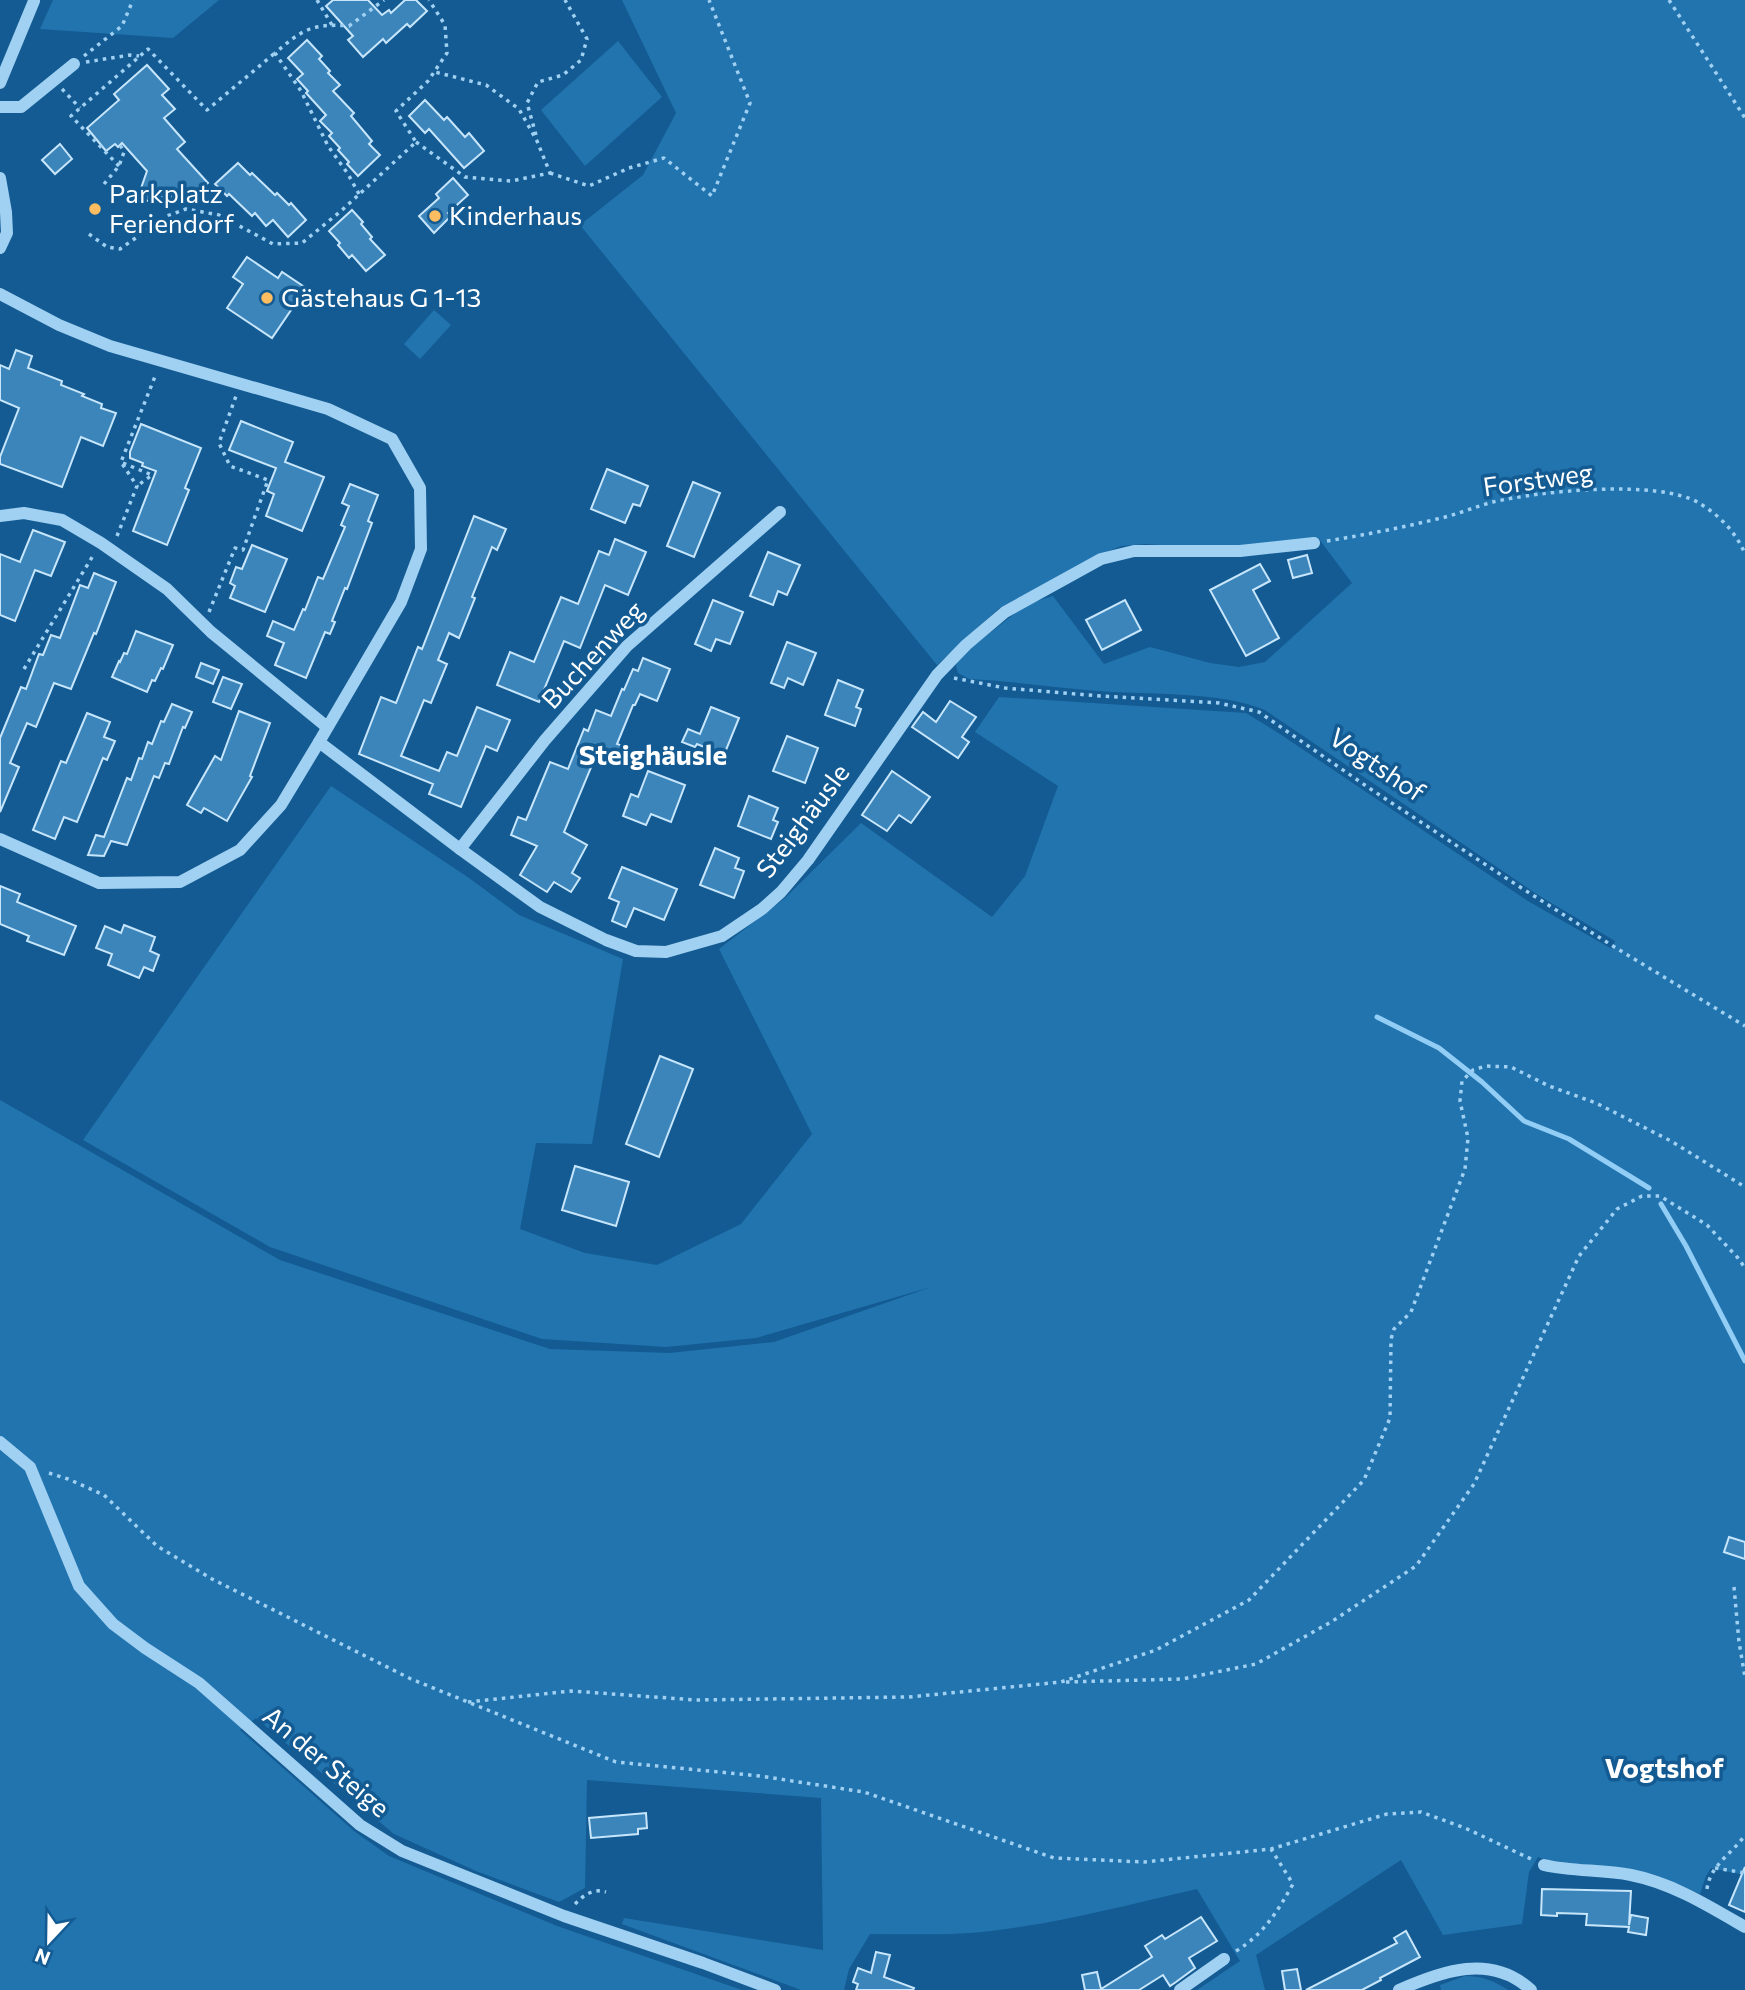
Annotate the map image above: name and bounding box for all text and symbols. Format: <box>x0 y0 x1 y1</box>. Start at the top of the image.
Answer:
place label: Parkplatz Feriendorf <box>109 177 235 238</box>
place label: Kinderhaus <box>449 199 582 230</box>
marker: Parkplatz Feriendorf <box>87 201 103 217</box>
marker: Kinderhaus <box>427 208 443 224</box>
place label: Gästehaus G 1-13 <box>281 281 481 312</box>
marker: Gästehaus G 1-13 <box>259 290 275 306</box>
street label: Forstweg <box>1481 455 1595 502</box>
street label: Buchenweg <box>534 594 649 714</box>
street label: Vogtshof <box>1324 721 1432 807</box>
district label: Steighäusle <box>579 737 727 771</box>
street label: Steighäusle <box>749 757 855 883</box>
street label: An der Steige <box>258 1699 396 1823</box>
district label: Vogtshof <box>1604 1750 1724 1784</box>
north arrow <box>14 1906 84 1976</box>
text: N <box>32 1944 53 1971</box>

